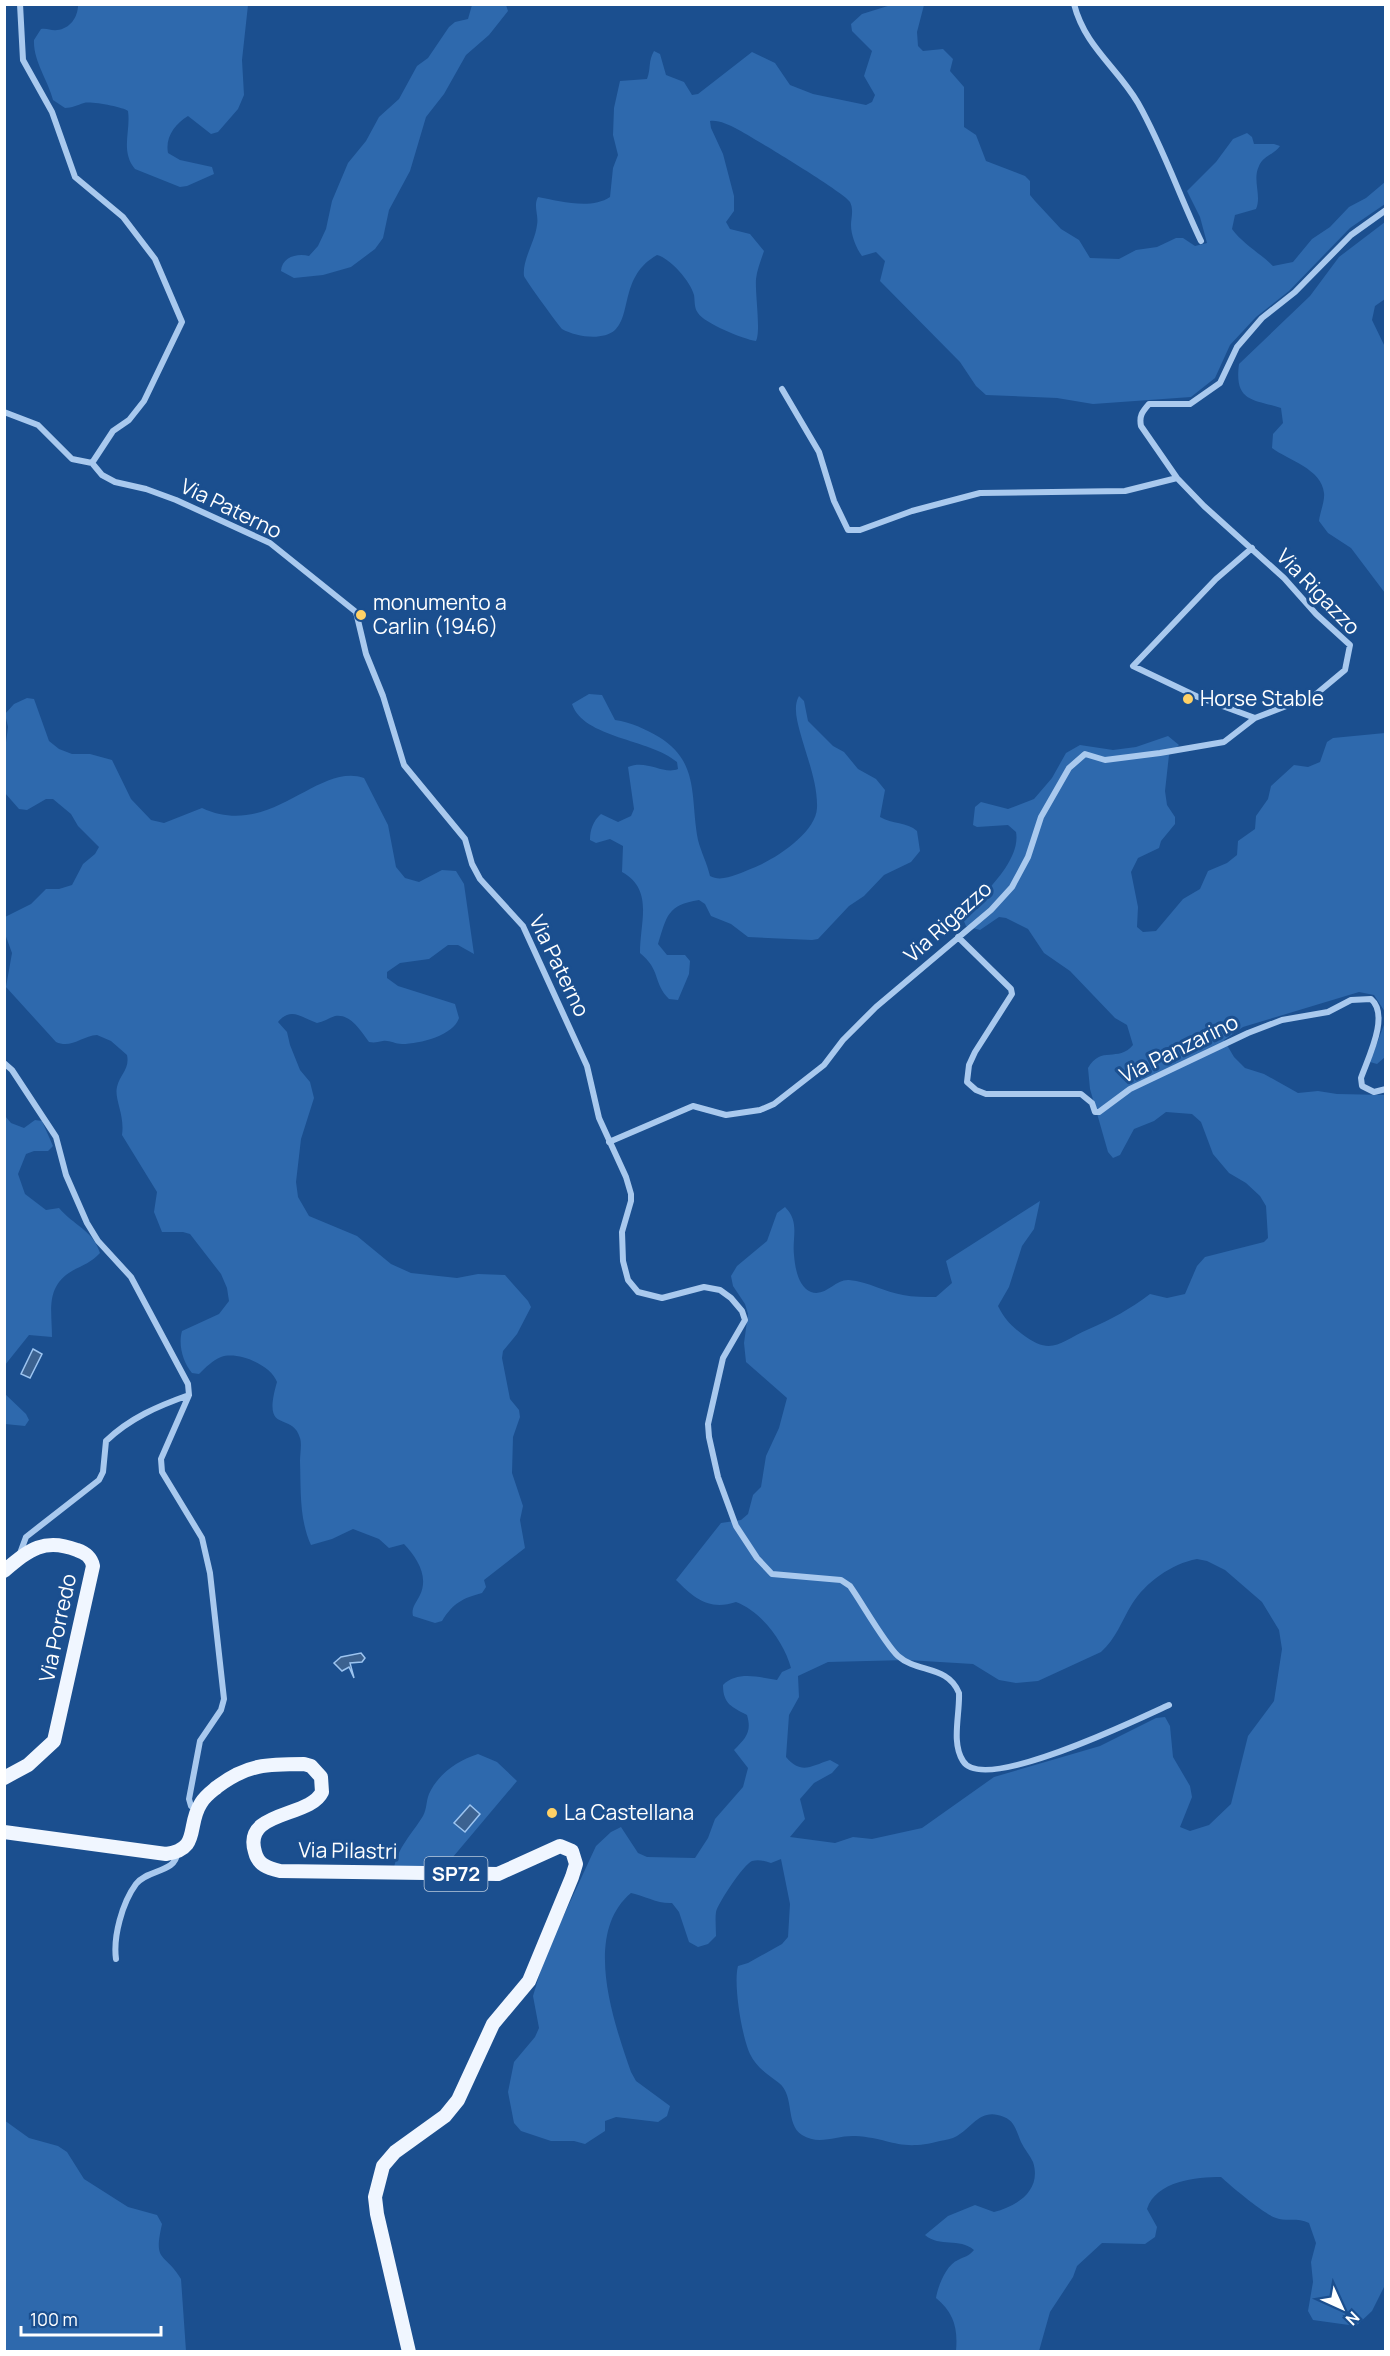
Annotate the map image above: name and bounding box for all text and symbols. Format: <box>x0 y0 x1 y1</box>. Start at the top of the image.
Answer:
street label: Via Paterno <box>176 472 287 545</box>
street label: Via Rigazzo <box>1271 542 1367 640</box>
place label: monumento a Carlin (1946) <box>373 588 507 640</box>
marker: monumento a Carlin (1946) <box>354 608 368 622</box>
place label: Horse Stable <box>1200 684 1324 712</box>
marker: Horse Stable <box>1181 692 1195 706</box>
street label: Via Rigazzo <box>897 874 997 968</box>
street label: Via Paterno <box>523 910 596 1021</box>
street label: Via Panzarino <box>1115 1007 1243 1089</box>
street label: Via Porredo <box>32 1571 82 1685</box>
place label: La Castellana <box>564 1798 694 1826</box>
marker: La Castellana <box>545 1806 559 1820</box>
street label: Via Pilastri <box>298 1835 398 1865</box>
road number: SP72 <box>424 1857 488 1891</box>
north arrow <box>1312 2278 1372 2338</box>
scale bar <box>21 2299 160 2337</box>
text: 100 m <box>30 2307 78 2331</box>
text: N <box>1341 2307 1364 2330</box>

